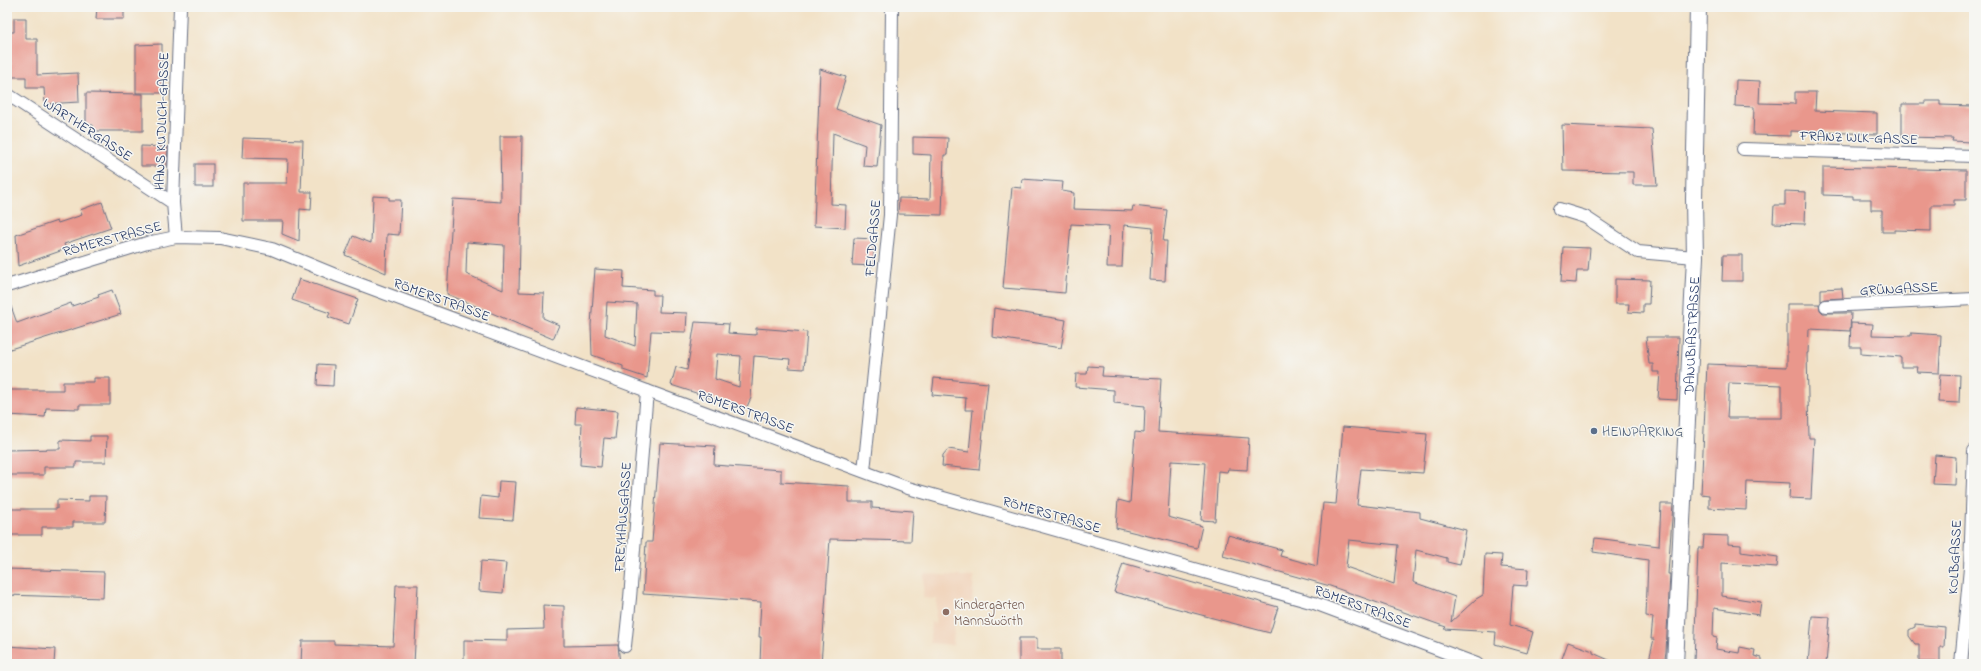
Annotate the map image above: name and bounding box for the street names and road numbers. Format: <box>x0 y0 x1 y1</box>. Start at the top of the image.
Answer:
street label: HANS KUDLICH-GASSE <box>150 52 175 190</box>
street label: WARTHERGASSE <box>38 93 136 167</box>
street label: FRANZ WLK-GASSE <box>1798 126 1918 151</box>
street label: FELDGASSE <box>860 199 887 278</box>
street label: RÖMERSTRASSE <box>61 216 164 263</box>
street label: RÖMERSTRASSE <box>390 273 493 328</box>
street label: DANUBIASTRASSE <box>1679 276 1706 396</box>
street label: GRÜNGASSE <box>1859 277 1939 302</box>
street label: RÖMERSTRASSE <box>694 385 797 440</box>
street label: FREYHAUSGASSE <box>609 461 638 574</box>
street label: RÖMERSTRASSE <box>1000 491 1103 540</box>
street label: KOLBGASSE <box>1943 519 1968 595</box>
street label: RÖMERSTRASSE <box>1311 580 1414 635</box>

